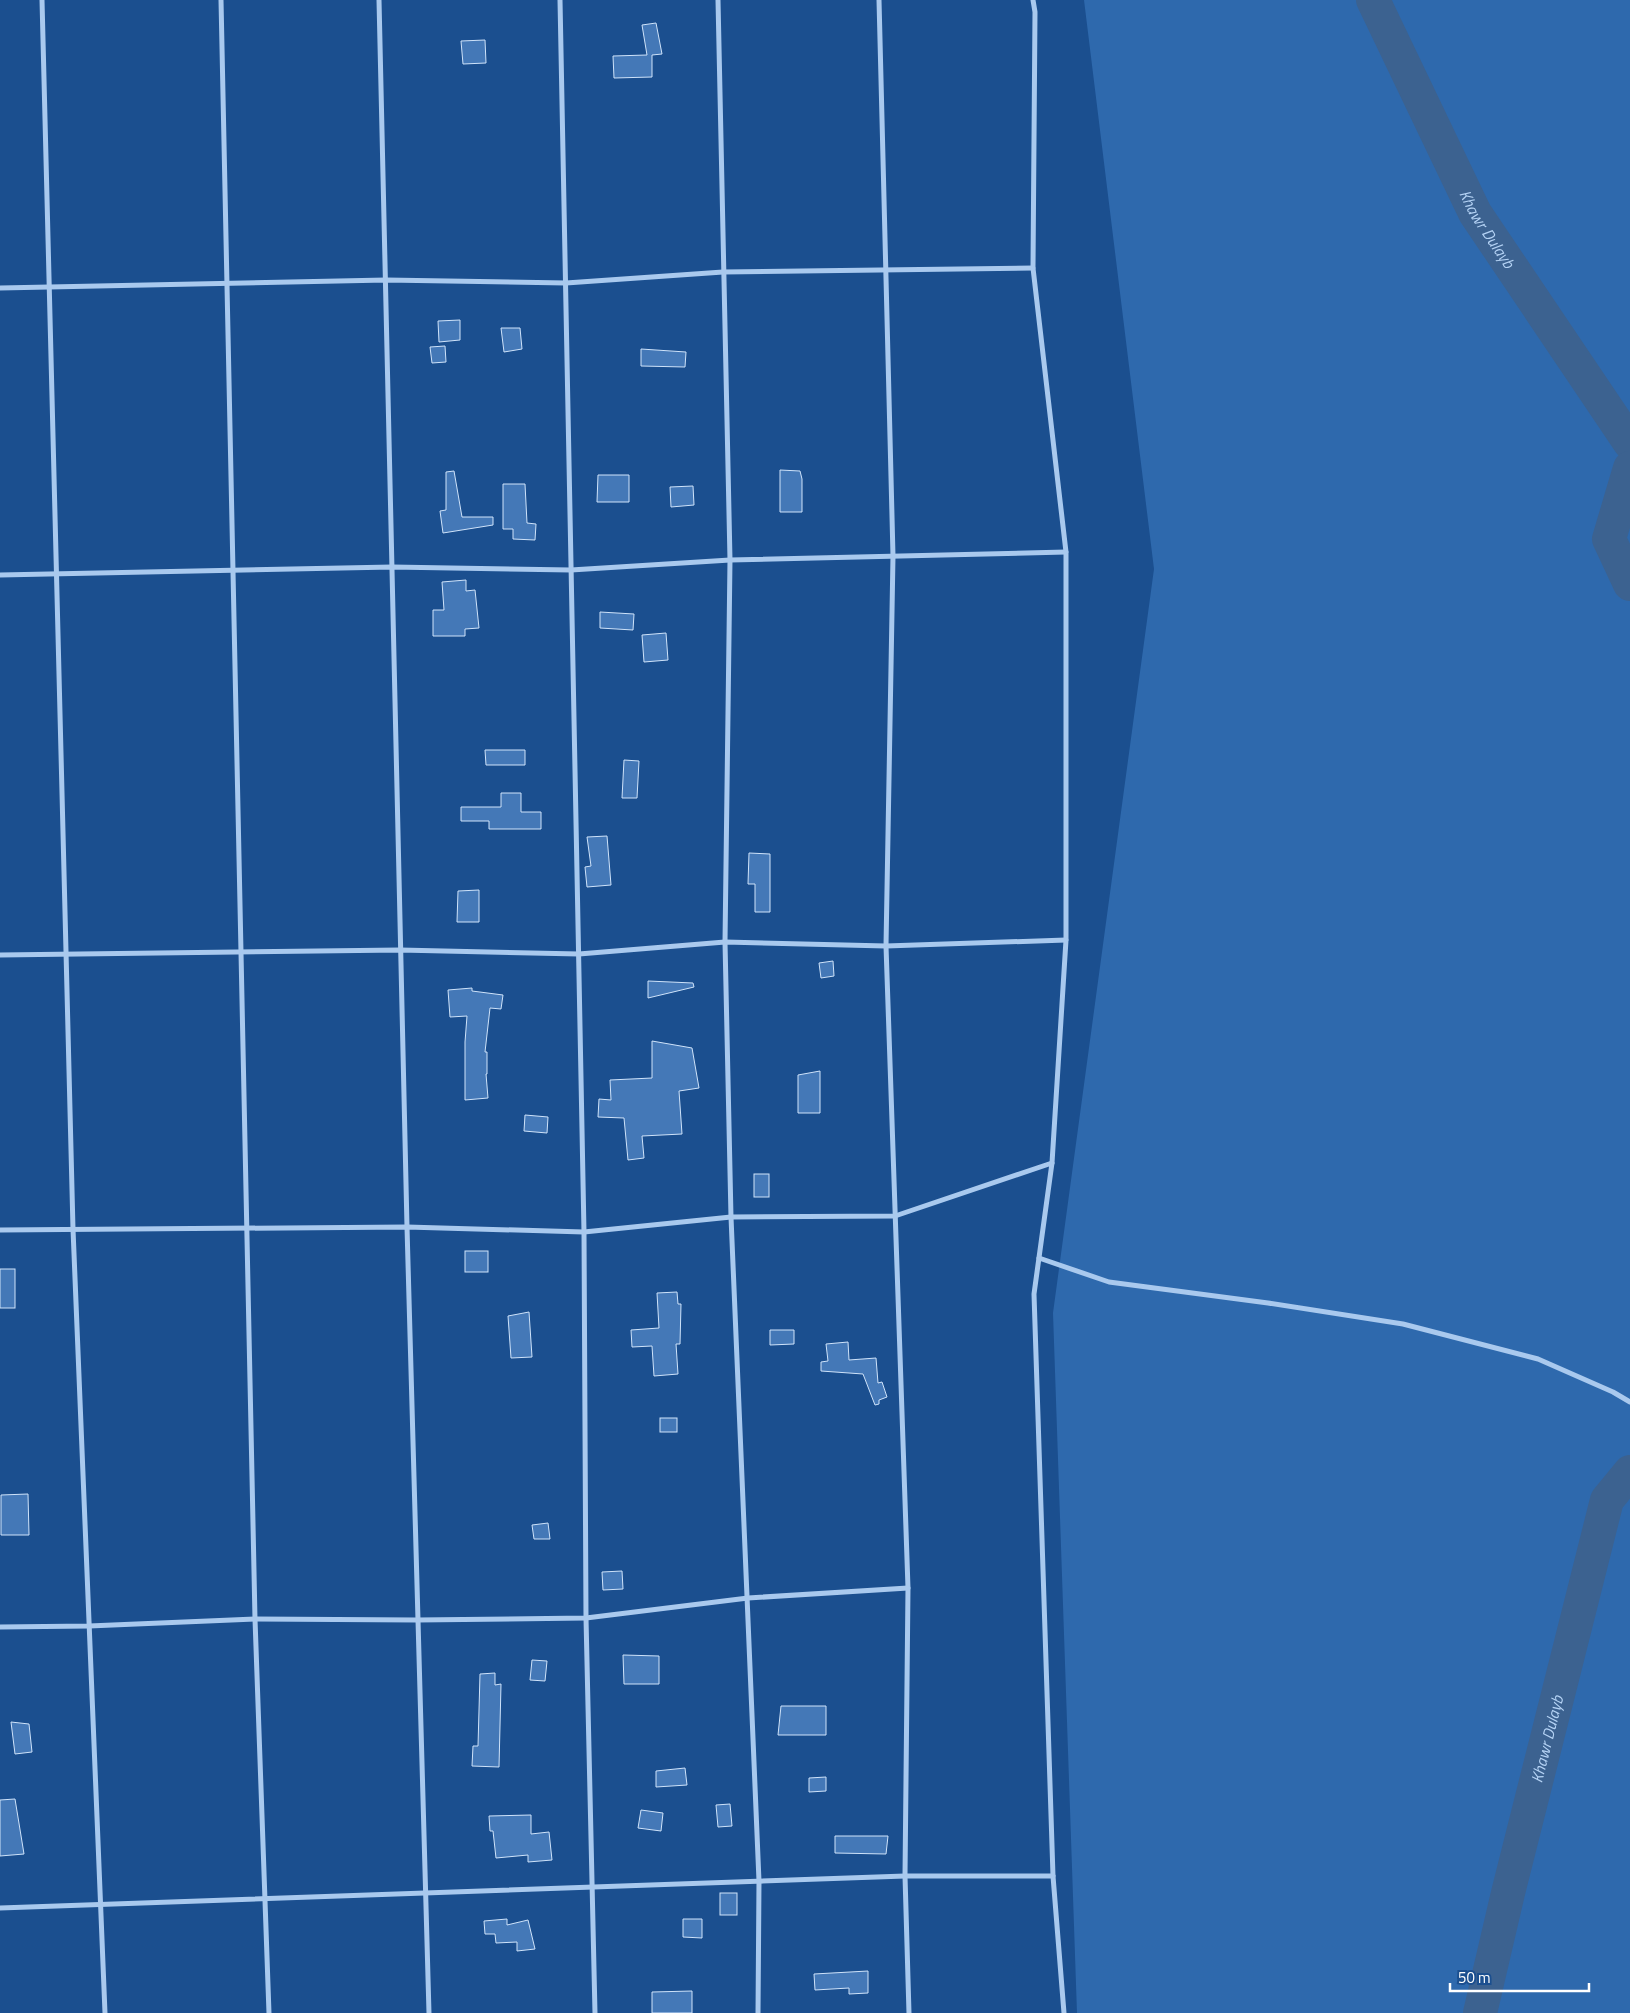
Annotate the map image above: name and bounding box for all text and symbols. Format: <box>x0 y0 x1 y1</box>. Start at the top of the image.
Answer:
water label: Khawr Dulayb <box>1454 186 1521 274</box>
water label: Khawr Dulayb <box>1524 1692 1570 1785</box>
scale bar <box>1450 1960 1589 1992</box>
text: 50 m <box>1458 1966 1491 1989</box>

